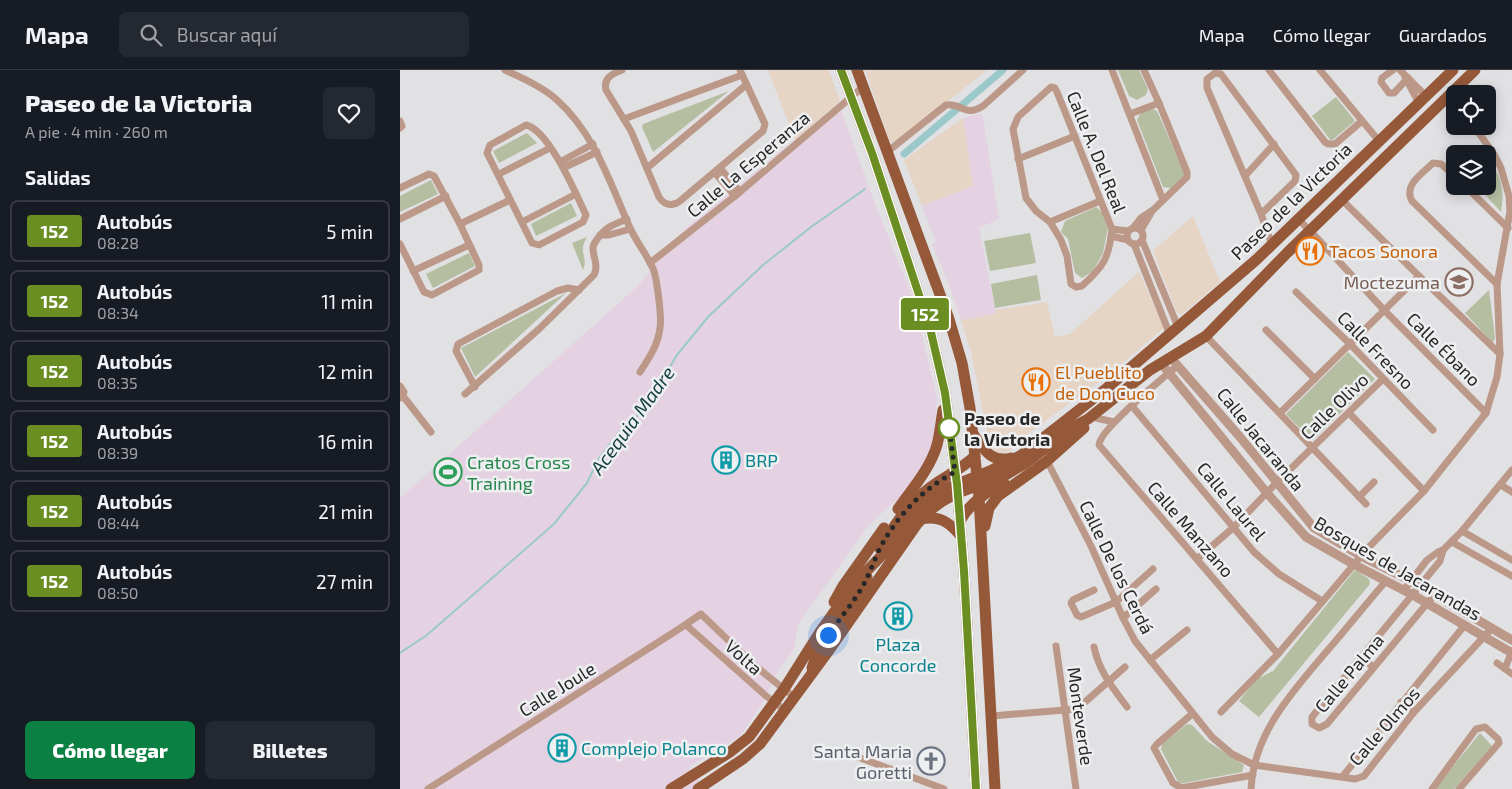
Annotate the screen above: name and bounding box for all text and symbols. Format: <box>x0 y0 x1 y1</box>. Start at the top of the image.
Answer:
search box <box>119 12 469 57</box>
text: Mapa <box>25 20 89 49</box>
icon: search <box>137 21 165 49</box>
text: Buscar aquí <box>177 23 277 46</box>
text: Mapa <box>1199 24 1245 46</box>
text: Cómo llegar <box>1273 24 1371 46</box>
text: Guardados <box>1399 24 1487 46</box>
map controls <box>1446 85 1496 195</box>
button: locate <box>1446 85 1496 135</box>
button: heart <box>323 87 375 139</box>
text: Paseo de la Victoria <box>25 88 252 117</box>
street label: Calle A. Del Real <box>1062 88 1132 217</box>
street label: Calle La Esperanza <box>682 106 814 222</box>
text: A pie · 4 min · 260 m <box>25 122 168 141</box>
street label: Paseo de la Victoria <box>1226 138 1356 264</box>
button: layers <box>1446 145 1496 195</box>
text: Salidas <box>25 166 91 189</box>
text: Autobús <box>97 210 172 233</box>
text: 152 <box>40 220 69 242</box>
text: 5 min <box>326 220 373 243</box>
text: 08:28 <box>97 233 139 252</box>
restaurant icon: Tacos Sonora <box>1295 236 1325 266</box>
place label: Tacos Sonora <box>1329 240 1438 262</box>
school or university icon: Moctezuma <box>1444 267 1474 297</box>
place label: Moctezuma <box>1344 271 1440 293</box>
text: Autobús <box>97 280 172 303</box>
text: 152 <box>40 290 69 312</box>
text: 11 min <box>321 290 373 313</box>
line badge: 152 <box>896 298 954 330</box>
text: 08:34 <box>97 303 139 322</box>
text: 152 <box>911 303 939 325</box>
street label: Calle Fresno <box>1333 306 1419 394</box>
street label: Calle Ébano <box>1402 307 1486 391</box>
text: Autobús <box>97 350 172 373</box>
text: 152 <box>40 360 69 382</box>
text: 12 min <box>318 360 373 383</box>
water label: Acequia Madre <box>584 361 679 480</box>
place label: El Pueblito de Don Cuco <box>1055 361 1155 404</box>
restaurant icon: El Pueblito de Don Cuco <box>1021 367 1051 397</box>
street label: Calle Olivo <box>1295 368 1373 444</box>
text: 08:35 <box>97 373 138 392</box>
street label: Calle Jacaranda <box>1213 383 1309 495</box>
place label: Paseo de la Victoria <box>964 407 1050 450</box>
marker: Paseo de la Victoria <box>938 417 960 439</box>
text: Autobús <box>97 420 172 443</box>
text: 152 <box>40 430 69 452</box>
text: 16 min <box>318 430 373 453</box>
text: 08:39 <box>97 443 138 462</box>
building icon: BRP <box>711 445 741 475</box>
place label: BRP <box>745 449 778 471</box>
place label: Cratos Cross Training <box>467 451 570 494</box>
sports icon: Cratos Cross Training <box>433 457 463 487</box>
street label: Calle Laurel <box>1193 457 1272 545</box>
street label: Calle Manzano <box>1143 476 1239 582</box>
text: Autobús <box>97 490 172 513</box>
street label: Calle De los Cerdá <box>1075 497 1159 637</box>
text: 152 <box>40 500 69 522</box>
text: 21 min <box>318 500 373 523</box>
street label: Bosques de Jacarandas <box>1311 511 1485 625</box>
text: 08:44 <box>97 513 140 532</box>
text: Autobús <box>97 560 172 583</box>
text: 152 <box>40 570 69 592</box>
text: 27 min <box>316 570 373 593</box>
text: 08:50 <box>97 583 138 602</box>
building icon: Plaza Concorde <box>883 601 913 631</box>
your location <box>816 623 841 648</box>
street label: Calle Palma <box>1310 629 1388 717</box>
place label: Plaza Concorde <box>860 633 936 676</box>
street label: Volta <box>721 635 767 679</box>
street label: Calle Joule <box>515 657 599 721</box>
street label: Monteverde <box>1063 665 1099 767</box>
street label: Calle Olmos <box>1344 682 1424 770</box>
button: Cómo llegar <box>25 721 195 779</box>
button: Billetes <box>205 721 375 779</box>
building icon: Complejo Polanco <box>547 733 577 763</box>
place label: Complejo Polanco <box>581 737 727 759</box>
place label: Santa Maria Goretti <box>814 740 912 783</box>
church icon: Santa Maria Goretti <box>916 746 946 776</box>

